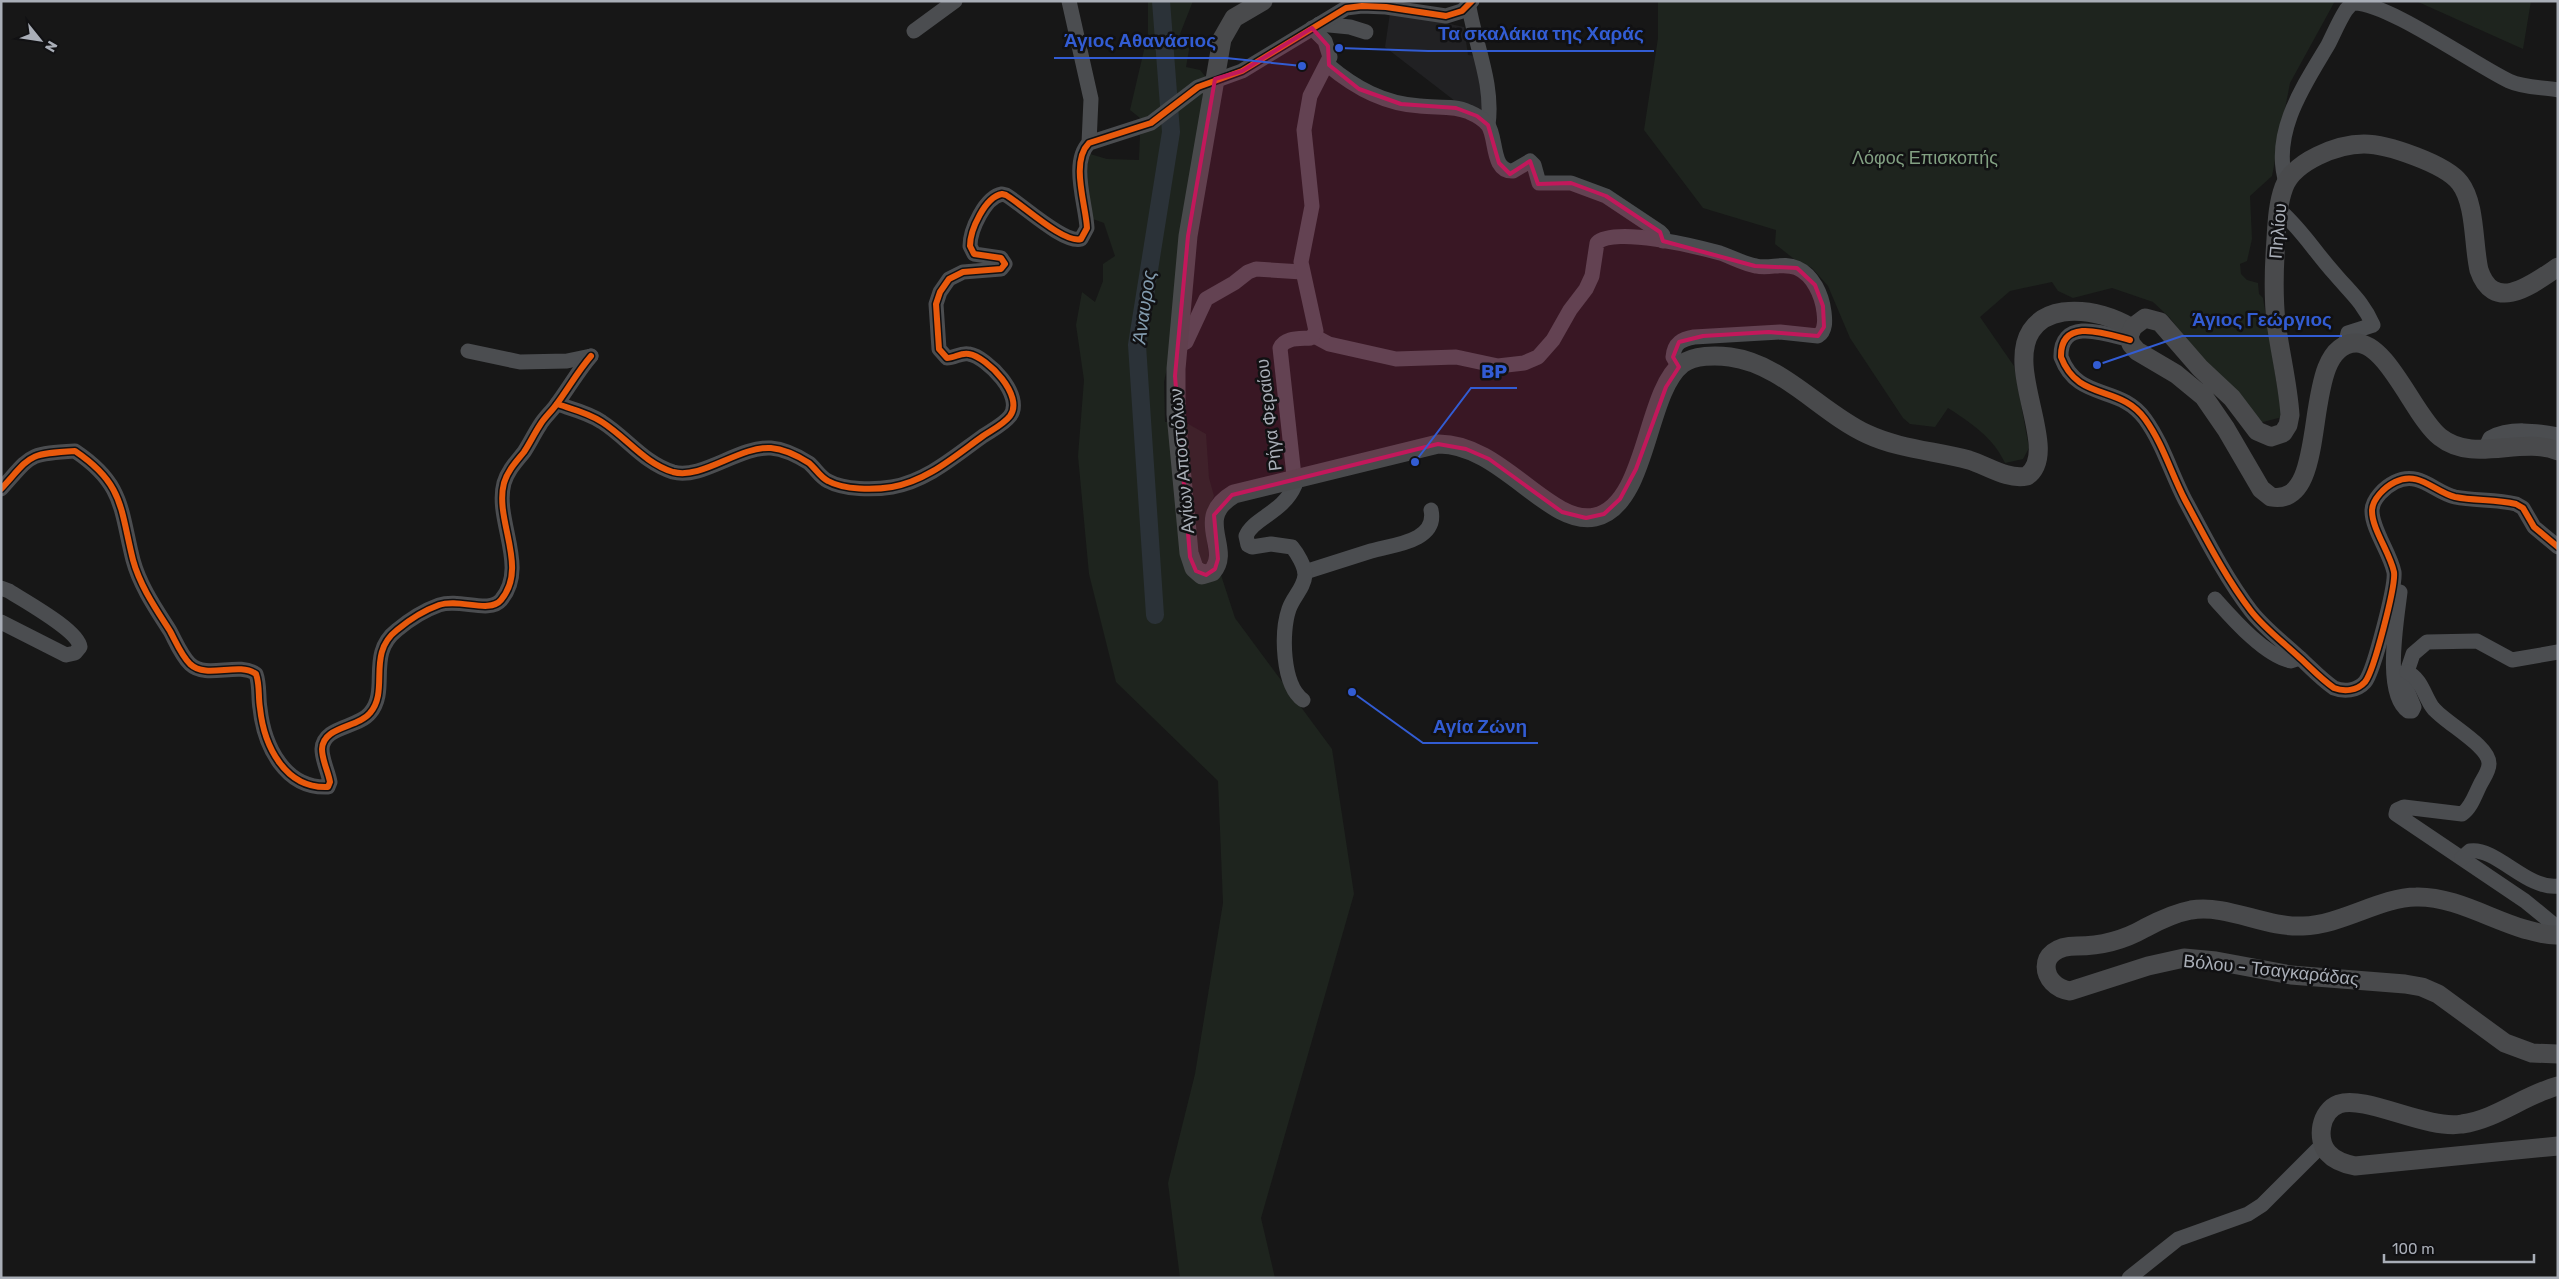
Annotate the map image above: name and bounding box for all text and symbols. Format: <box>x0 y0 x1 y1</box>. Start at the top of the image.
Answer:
north arrow <box>15 15 65 65</box>
callout: Τα σκαλάκια της Χαράς <box>1428 17 1654 51</box>
text: Τα σκαλάκια της Χαράς <box>1438 22 1644 45</box>
callout: Άγιος Αθανάσιος <box>1054 24 1226 58</box>
text: Άγιος Αθανάσιος <box>1064 29 1216 52</box>
text: N <box>41 38 61 55</box>
park label: Λόφος Επισκοπής <box>1852 147 1998 169</box>
street label: Πηλίου <box>2265 202 2291 260</box>
water label: Άναυρος <box>1127 268 1161 346</box>
callout: Άγιος Γεώργιος <box>2182 302 2342 336</box>
text: Άγιος Γεώργιος <box>2192 308 2332 331</box>
callout: BP <box>1471 354 1517 388</box>
street label: Ρήγα Φεραίου <box>1251 358 1287 472</box>
text: BP <box>1481 360 1507 383</box>
street label: Αγίων Αποστόλων <box>1165 387 1199 535</box>
callout: Αγία Ζώνη <box>1423 709 1538 743</box>
text: Αγία Ζώνη <box>1433 715 1527 738</box>
street label: Βόλου - Τσαγκαράδας <box>2182 950 2360 990</box>
scale bar <box>2384 1232 2534 1264</box>
text: 100 m <box>2392 1240 2434 1258</box>

